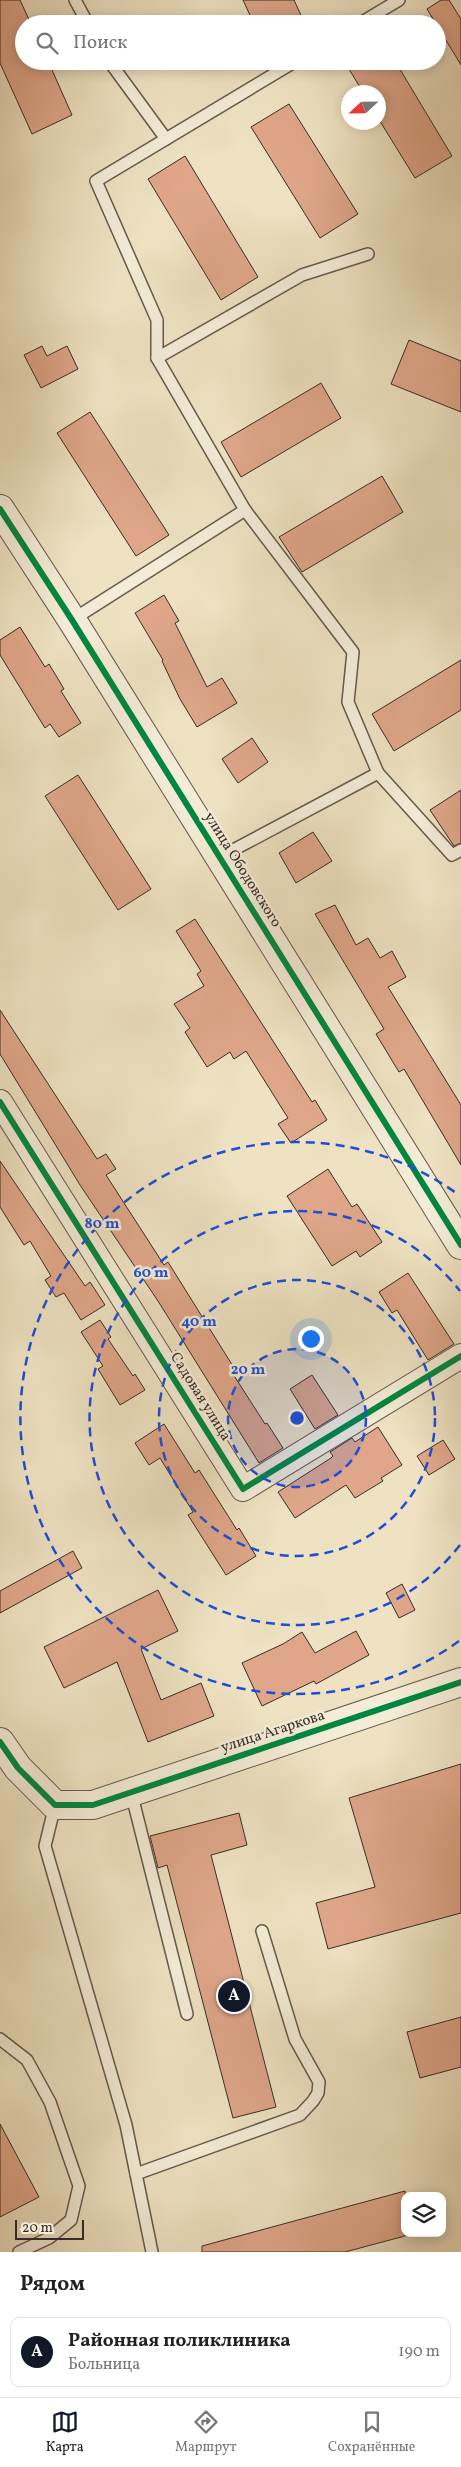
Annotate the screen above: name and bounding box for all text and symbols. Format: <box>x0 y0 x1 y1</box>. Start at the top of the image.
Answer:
search box <box>15 15 446 70</box>
icon: search <box>33 29 61 57</box>
text: Поиск <box>73 30 127 56</box>
north arrow <box>341 85 386 130</box>
street label: улица Ободовского <box>198 808 286 932</box>
text: 80 m <box>85 1214 120 1235</box>
text: 60 m <box>134 1263 169 1284</box>
text: 40 m <box>181 1312 217 1333</box>
your location <box>298 1326 324 1352</box>
street label: Садовая улица <box>164 1349 236 1445</box>
text: 20 m <box>231 1360 266 1381</box>
centre of rings <box>288 1409 306 1427</box>
street label: улица Агаркова <box>218 1705 328 1759</box>
pin: A <box>218 1977 250 2015</box>
map controls <box>401 2192 446 2237</box>
button: layers <box>401 2192 446 2237</box>
scale bar <box>15 2217 84 2240</box>
text: 20 m <box>22 2219 53 2238</box>
text: Рядом <box>20 2270 85 2299</box>
text: Районная поликлиника <box>68 2328 291 2354</box>
text: A <box>31 2341 43 2363</box>
text: 190 m <box>398 2341 440 2363</box>
text: Больница <box>68 2354 140 2376</box>
tab: Карта <box>46 2408 84 2457</box>
tab: Маршрут <box>175 2408 237 2457</box>
tab: Сохранённые <box>328 2408 415 2457</box>

